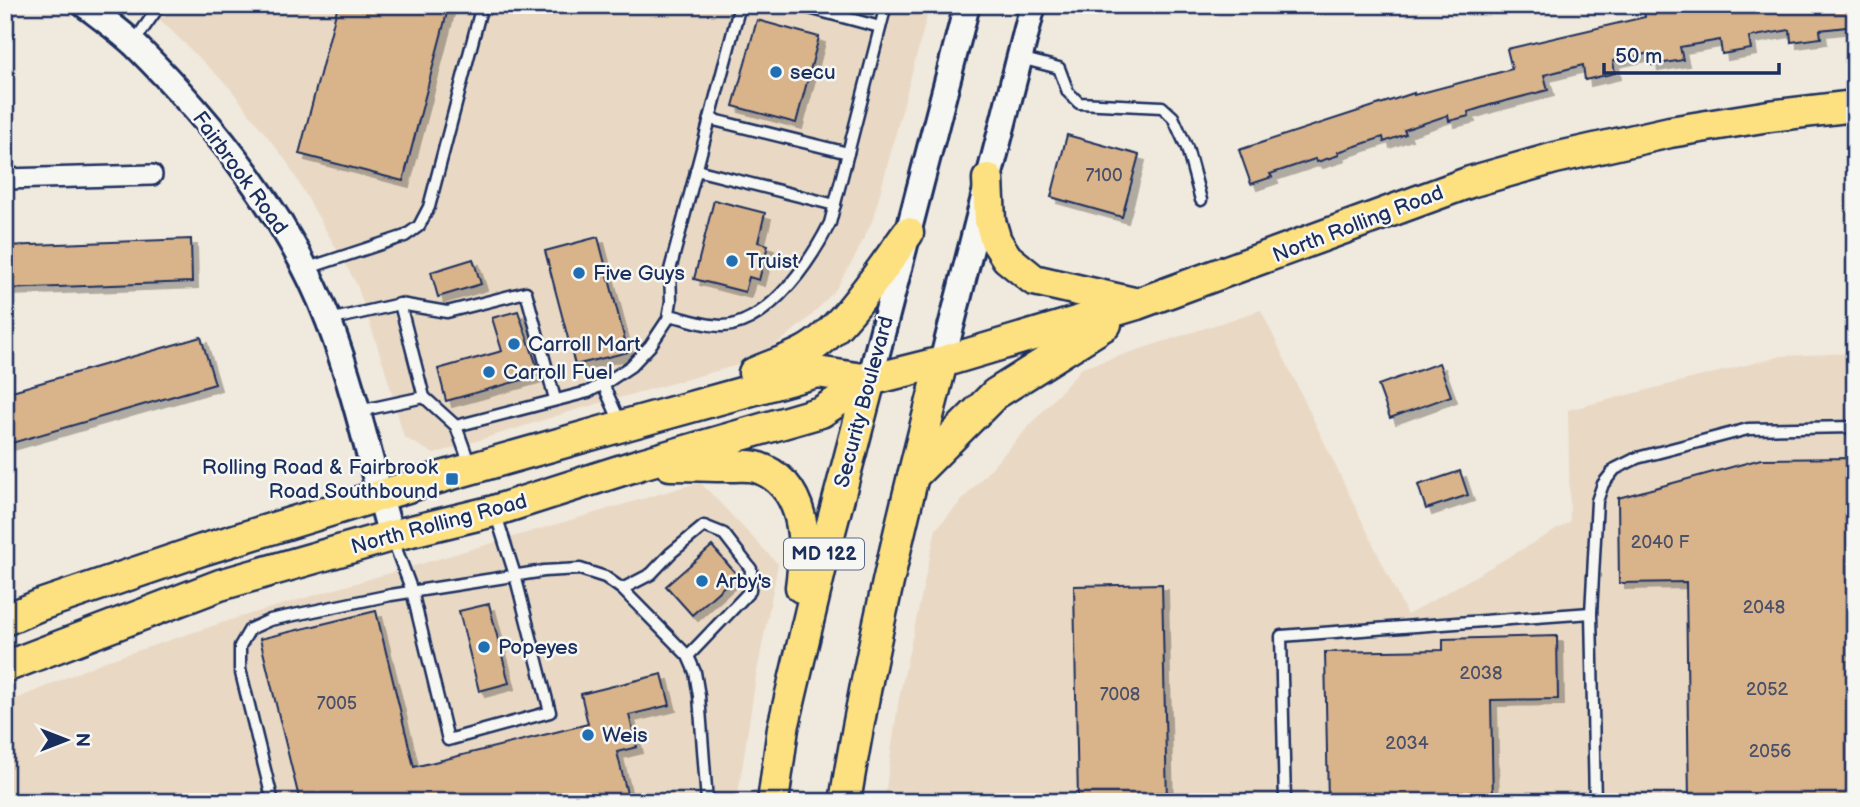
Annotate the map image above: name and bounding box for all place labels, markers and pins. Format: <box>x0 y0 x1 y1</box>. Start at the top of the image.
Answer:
place label: secu <box>790 60 836 85</box>
marker: secu <box>768 64 784 80</box>
place label: Truist <box>746 249 799 274</box>
marker: Truist <box>724 253 740 269</box>
place label: Five Guys <box>593 261 685 286</box>
marker: Five Guys <box>571 265 587 281</box>
place label: Carroll Mart <box>528 332 641 357</box>
marker: Carroll Mart <box>506 336 522 352</box>
place label: Carroll Fuel <box>503 360 613 385</box>
marker: Carroll Fuel <box>481 364 497 380</box>
place label: Rolling Road & Fairbrook Road Southbound <box>202 455 439 504</box>
marker: Rolling Road & Fairbrook Road Southbound <box>444 471 460 487</box>
place label: Arby's <box>716 569 771 594</box>
marker: Arby's <box>694 573 710 589</box>
place label: Popeyes <box>498 635 578 660</box>
marker: Popeyes <box>476 639 492 655</box>
place label: Weis <box>602 723 648 748</box>
marker: Weis <box>580 727 596 743</box>

